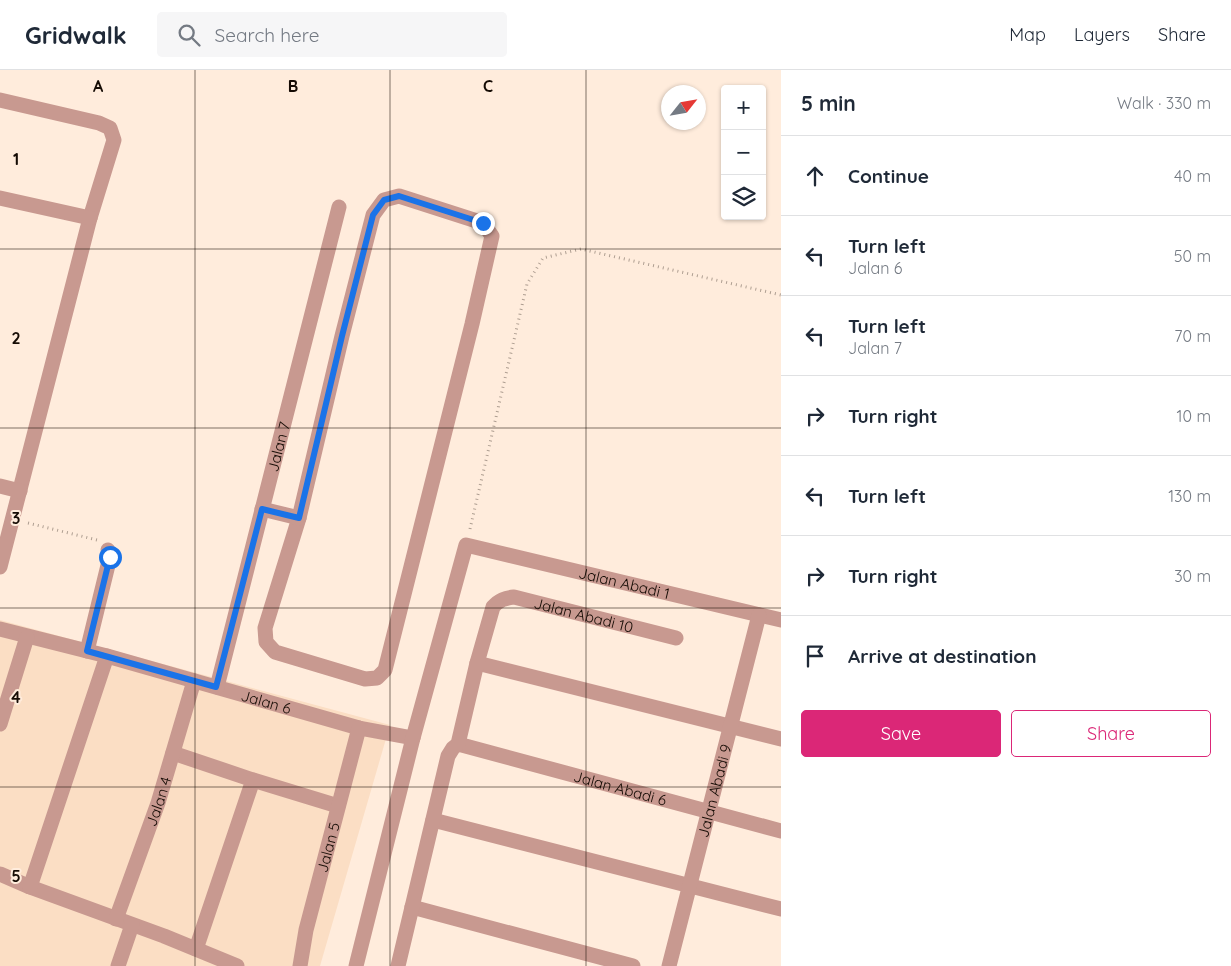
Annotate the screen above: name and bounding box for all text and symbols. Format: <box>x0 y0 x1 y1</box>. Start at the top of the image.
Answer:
search box <box>157 12 507 57</box>
text: Gridwalk <box>25 20 127 50</box>
icon: search <box>175 21 203 49</box>
text: Search here <box>215 23 319 47</box>
text: Map <box>1009 23 1046 46</box>
text: Layers <box>1074 23 1130 46</box>
text: Share <box>1158 23 1206 46</box>
text: A <box>93 76 104 96</box>
text: B <box>288 76 298 96</box>
text: C <box>483 76 493 96</box>
north arrow <box>661 85 706 130</box>
map controls <box>721 85 766 220</box>
button: + <box>721 85 766 130</box>
text: 5 min <box>801 90 856 116</box>
text: Walk · 330 m <box>1117 93 1211 113</box>
button: − <box>721 130 766 175</box>
text: 1 <box>13 149 19 169</box>
icon: ahead <box>801 162 829 190</box>
text: Continue <box>848 164 929 188</box>
text: 40 m <box>1174 166 1211 186</box>
button: layers <box>721 175 766 220</box>
route end <box>472 212 495 235</box>
text: Turn left <box>848 234 926 258</box>
icon: left <box>801 242 829 270</box>
text: 50 m <box>1174 246 1211 266</box>
text: Jalan 6 <box>848 258 902 278</box>
text: Turn left <box>848 314 926 338</box>
icon: left <box>801 322 829 350</box>
text: 70 m <box>1174 326 1211 346</box>
text: 2 <box>11 328 21 348</box>
text: Jalan 7 <box>848 338 902 358</box>
icon: right <box>801 402 829 430</box>
text: Turn right <box>848 404 937 428</box>
text: 10 m <box>1177 406 1211 426</box>
street label: Jalan 7 <box>263 419 294 474</box>
icon: left <box>801 482 829 510</box>
text: Turn left <box>848 484 926 508</box>
text: 130 m <box>1168 486 1211 506</box>
text: 3 <box>12 508 20 528</box>
route start <box>99 546 122 569</box>
icon: right <box>801 562 829 590</box>
street label: Jalan Abadi 1 <box>577 563 672 603</box>
text: Turn right <box>848 564 937 588</box>
text: 30 m <box>1174 566 1211 586</box>
street label: Jalan Abadi 10 <box>532 593 636 636</box>
icon: arrive <box>801 642 829 670</box>
text: Arrive at destination <box>848 644 1037 668</box>
street label: Jalan 6 <box>239 685 293 718</box>
text: 4 <box>11 687 21 707</box>
button: Save <box>801 710 1001 757</box>
button: Share <box>1011 710 1211 757</box>
street label: Jalan Abadi 9 <box>693 742 735 839</box>
street label: Jalan Abadi 6 <box>572 766 669 809</box>
street label: Jalan 4 <box>141 774 175 829</box>
street label: Jalan 5 <box>312 820 343 874</box>
text: 5 <box>11 866 21 886</box>

